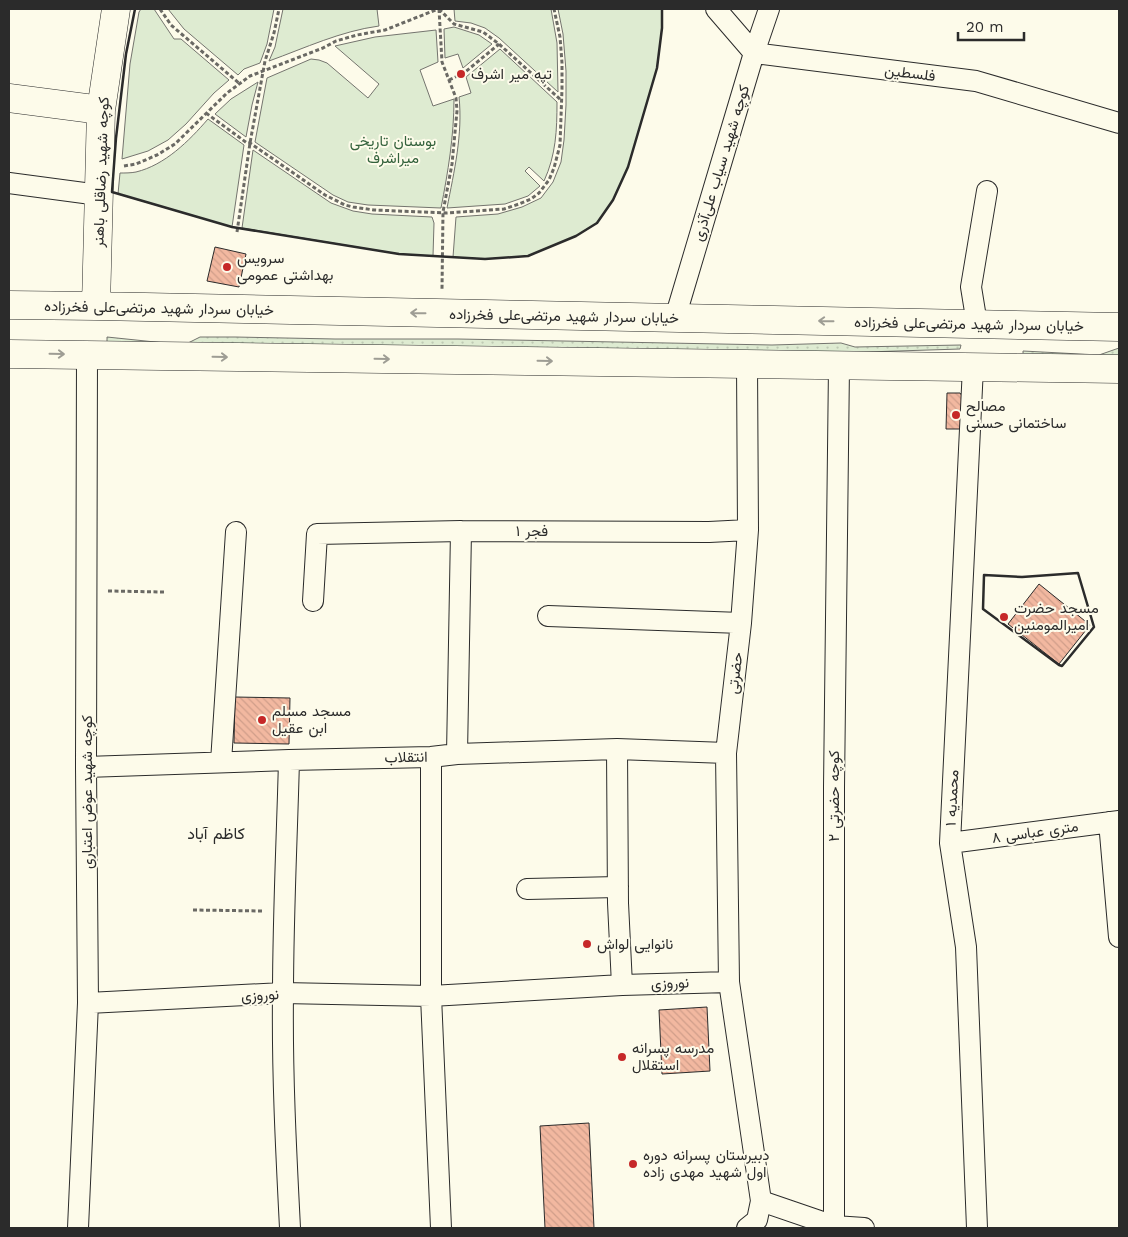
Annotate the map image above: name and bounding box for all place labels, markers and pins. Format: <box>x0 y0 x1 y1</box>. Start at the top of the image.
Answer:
place label: تپه میر اشرف <box>471 65 552 84</box>
marker: تپه میر اشرف <box>455 68 467 80</box>
place label: سرویس بهداشتی عمومی <box>237 249 334 285</box>
marker: سرویس بهداشتی عمومی <box>221 261 233 273</box>
place label: مصالح ساختمانی حسنی <box>966 397 1067 433</box>
marker: مصالح ساختمانی حسنی <box>950 409 962 421</box>
place label: مسجد حضرت امیرالمومنین <box>1014 599 1099 635</box>
marker: مسجد حضرت امیرالمومنین <box>998 611 1010 623</box>
place label: مسجد مسلم ابن عقیل <box>272 702 351 738</box>
marker: مسجد مسلم ابن عقیل <box>256 714 268 726</box>
place label: نانوایی لواش <box>597 935 673 954</box>
marker: نانوایی لواش <box>581 938 593 950</box>
place label: مدرسه پسرانه استقلال <box>632 1039 714 1074</box>
marker: مدرسه پسرانه استقلال <box>616 1051 628 1063</box>
place label: دبیرستان پسرانه دوره اول شهید مهدی زاده <box>643 1146 770 1182</box>
marker: دبیرستان پسرانه دوره اول شهید مهدی زاده <box>627 1158 639 1170</box>

